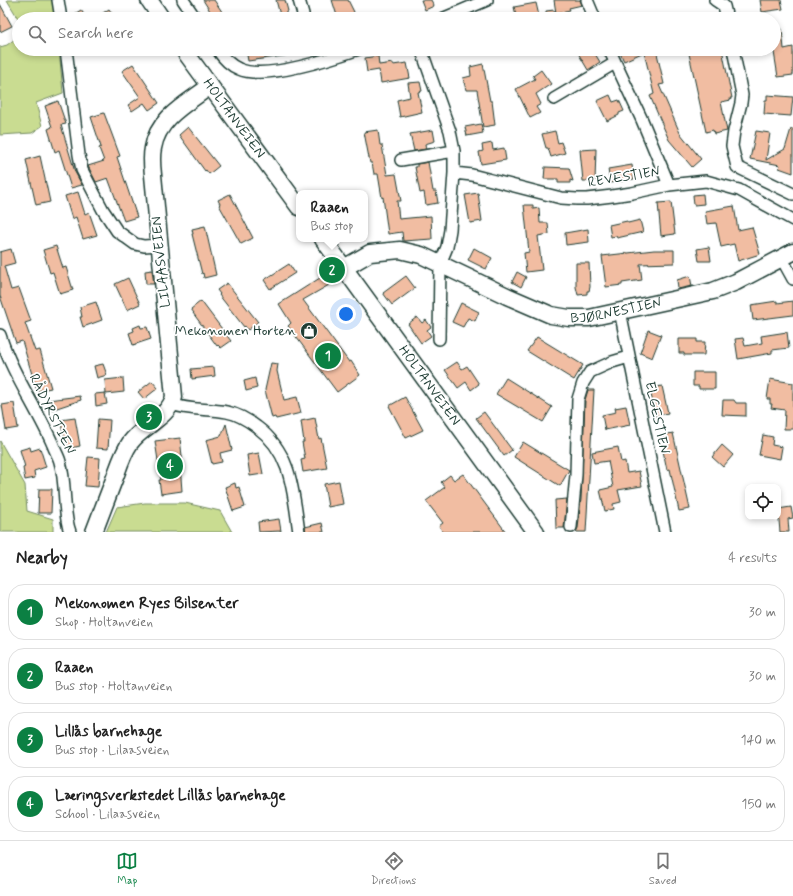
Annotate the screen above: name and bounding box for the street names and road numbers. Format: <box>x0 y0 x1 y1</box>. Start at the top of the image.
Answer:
street label: HOLTANVEIEN <box>199 75 269 162</box>
street label: REVESTIEN <box>586 162 662 192</box>
street label: LILAASVEIEN <box>147 215 175 309</box>
street label: BJØRNESTIEN <box>570 293 664 327</box>
street label: HOLTANVEIEN <box>394 342 465 429</box>
street label: RÅDYRSTIEN <box>25 371 79 457</box>
street label: ELGESTIEN <box>640 380 674 456</box>

